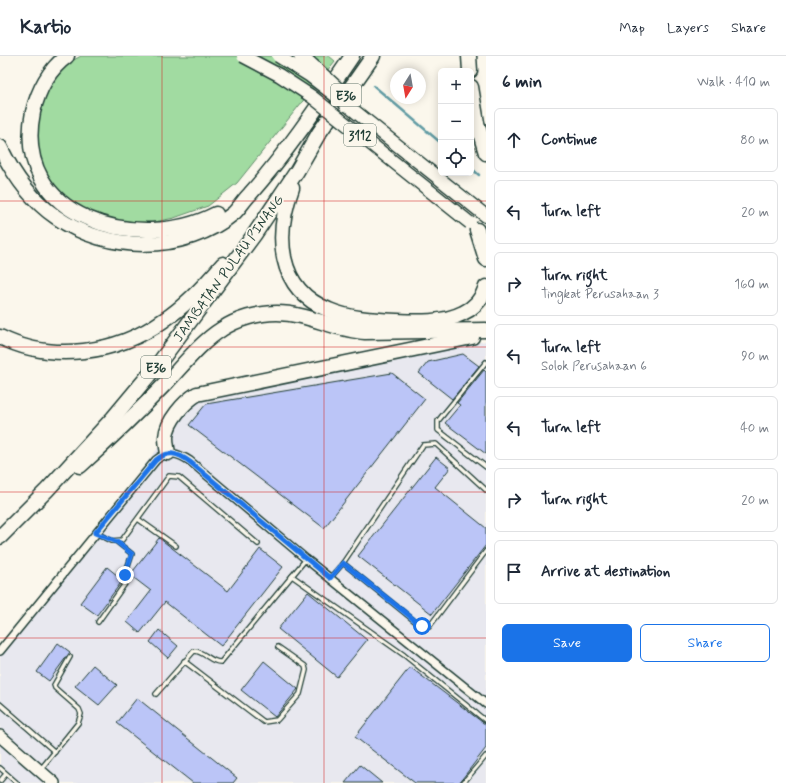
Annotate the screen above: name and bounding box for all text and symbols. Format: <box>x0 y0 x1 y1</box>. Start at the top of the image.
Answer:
text: Kartio <box>20 15 71 40</box>
text: Map <box>619 19 645 37</box>
text: Layers <box>667 19 709 37</box>
text: Share <box>731 19 766 37</box>
north arrow <box>390 68 426 104</box>
map controls <box>438 68 474 176</box>
button: + <box>438 68 474 104</box>
text: 6 min <box>502 71 542 93</box>
text: Walk · 410 m <box>697 74 770 91</box>
road number: E36 <box>331 84 361 106</box>
button: − <box>438 104 474 140</box>
road number: 3112 <box>344 124 376 146</box>
icon: ahead <box>503 129 525 151</box>
text: Continue <box>541 130 597 150</box>
text: 80 m <box>740 132 769 149</box>
button: locate <box>438 140 474 176</box>
street label: JAMBATAN PULAU PINANG <box>169 192 288 346</box>
icon: left <box>503 201 525 223</box>
text: Turn left <box>541 202 601 222</box>
text: 20 m <box>741 204 769 221</box>
text: Turn right <box>541 266 608 286</box>
icon: right <box>503 273 525 295</box>
text: 160 m <box>734 276 769 293</box>
text: Tingkat Perusahaan 3 <box>541 286 659 303</box>
text: Turn left <box>541 338 601 358</box>
icon: left <box>503 345 525 367</box>
text: 90 m <box>741 348 769 365</box>
road number: E36 <box>141 356 171 378</box>
text: Solok Perusahaan 6 <box>541 358 647 375</box>
icon: left <box>503 417 525 439</box>
text: Turn left <box>541 418 601 438</box>
text: 40 m <box>740 420 769 437</box>
icon: right <box>503 489 525 511</box>
text: Turn right <box>541 490 608 510</box>
text: 20 m <box>741 492 769 509</box>
icon: arrive <box>503 561 525 583</box>
text: Arrive at destination <box>541 562 670 582</box>
route end <box>116 566 134 584</box>
route start <box>413 617 431 635</box>
button: Save <box>502 624 632 662</box>
button: Share <box>640 624 770 662</box>

